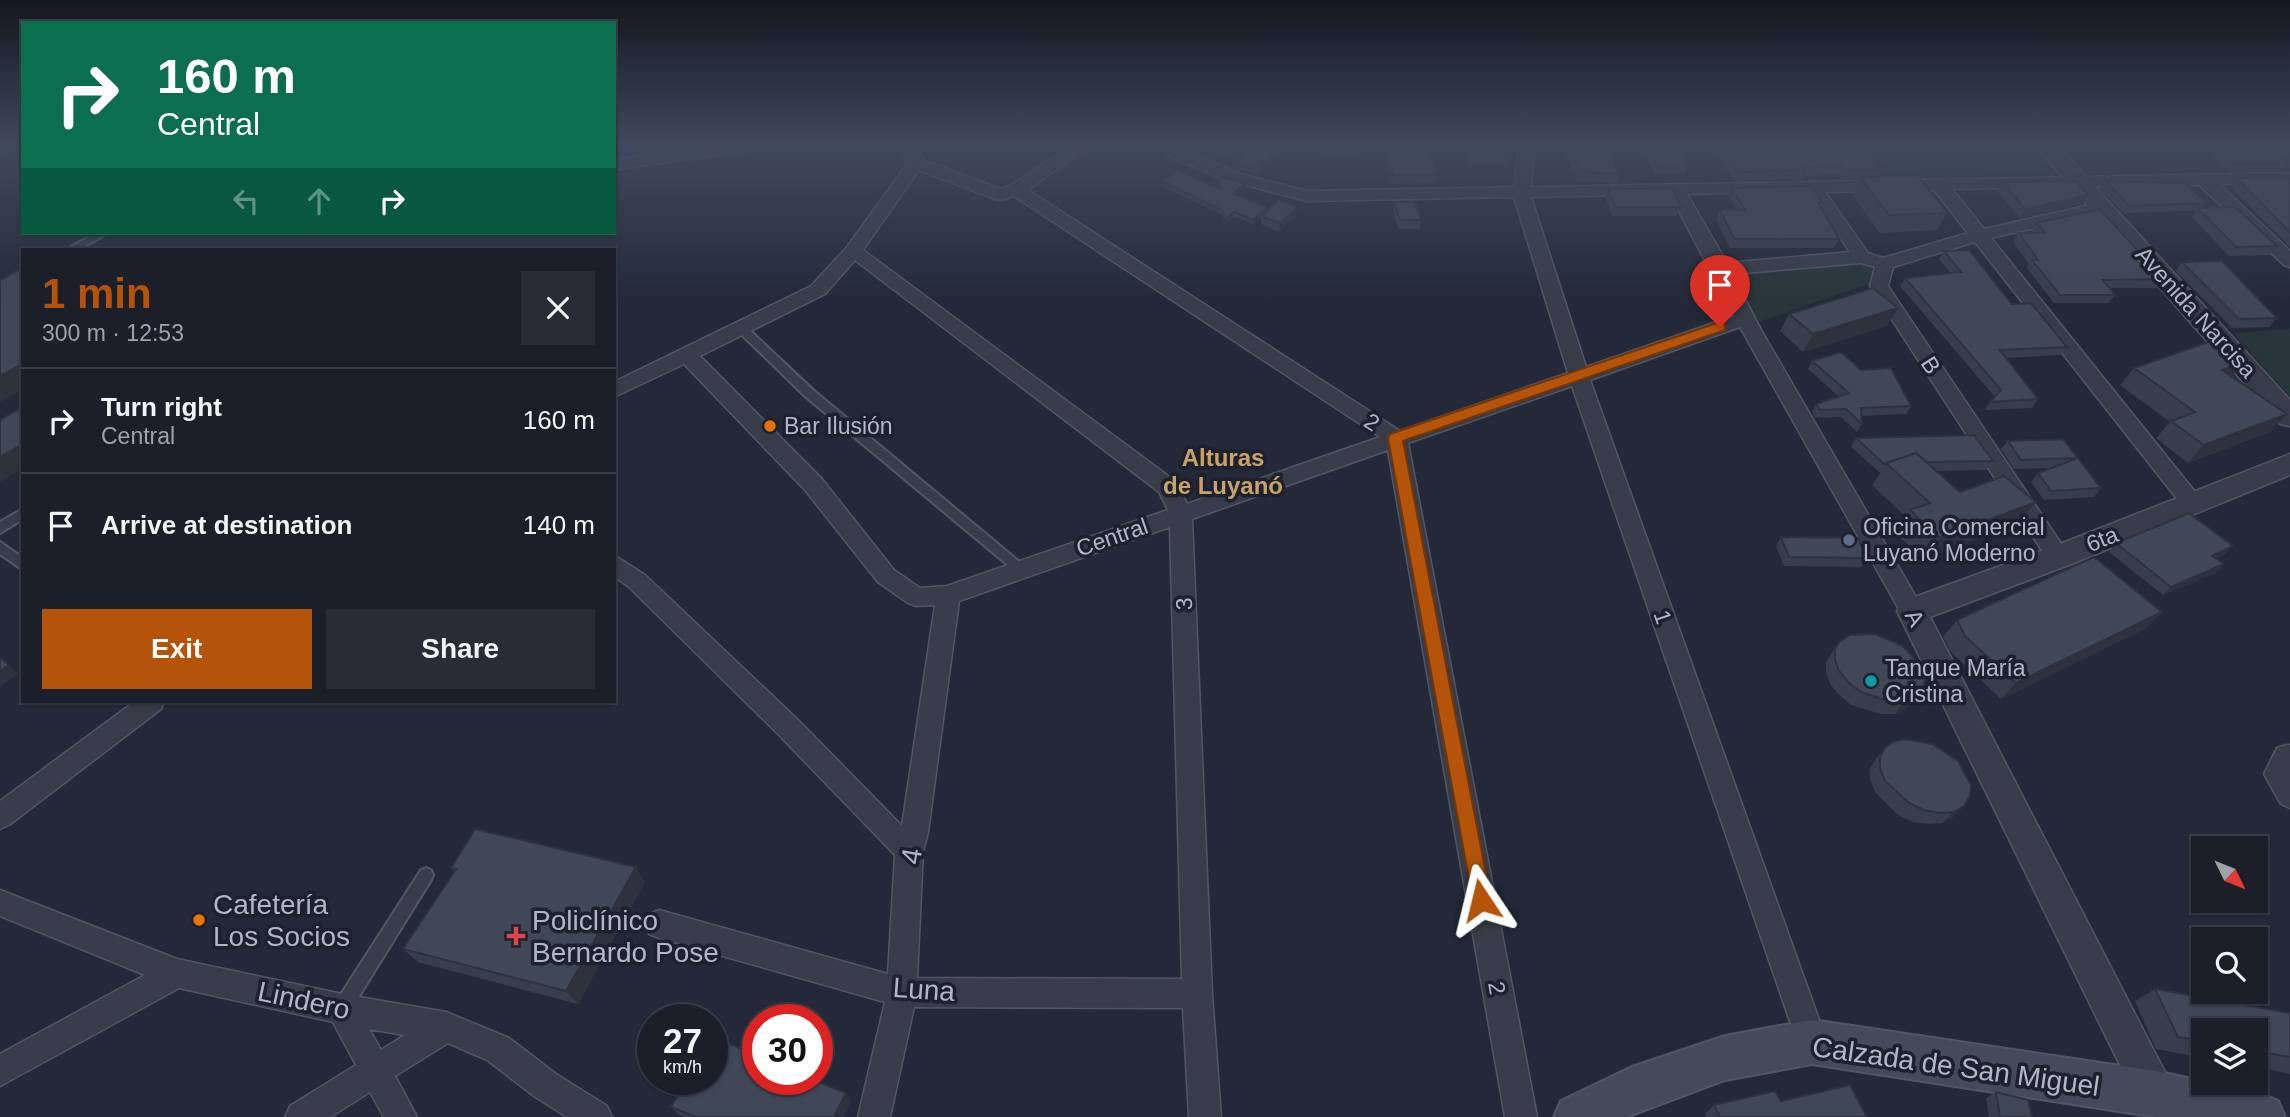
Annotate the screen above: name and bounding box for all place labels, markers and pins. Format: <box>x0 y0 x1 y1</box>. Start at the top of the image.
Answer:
pin <box>1690 255 1750 327</box>
place label: Bar Ilusión <box>784 413 893 439</box>
marker: Bar Ilusión <box>762 418 778 434</box>
place label: Oficina Comercial Luyanó Moderno <box>1863 514 2045 566</box>
marker: Oficina Comercial Luyanó Moderno <box>1841 532 1857 548</box>
place label: Tanque María Cristina <box>1885 655 2026 707</box>
marker: Tanque María Cristina <box>1863 673 1879 689</box>
place label: Cafetería Los Socios <box>213 889 350 952</box>
place label: Policlínico Bernardo Pose <box>532 905 719 968</box>
marker: Cafetería Los Socios <box>191 912 207 928</box>
marker: Policlínico Bernardo Pose <box>506 926 526 946</box>

